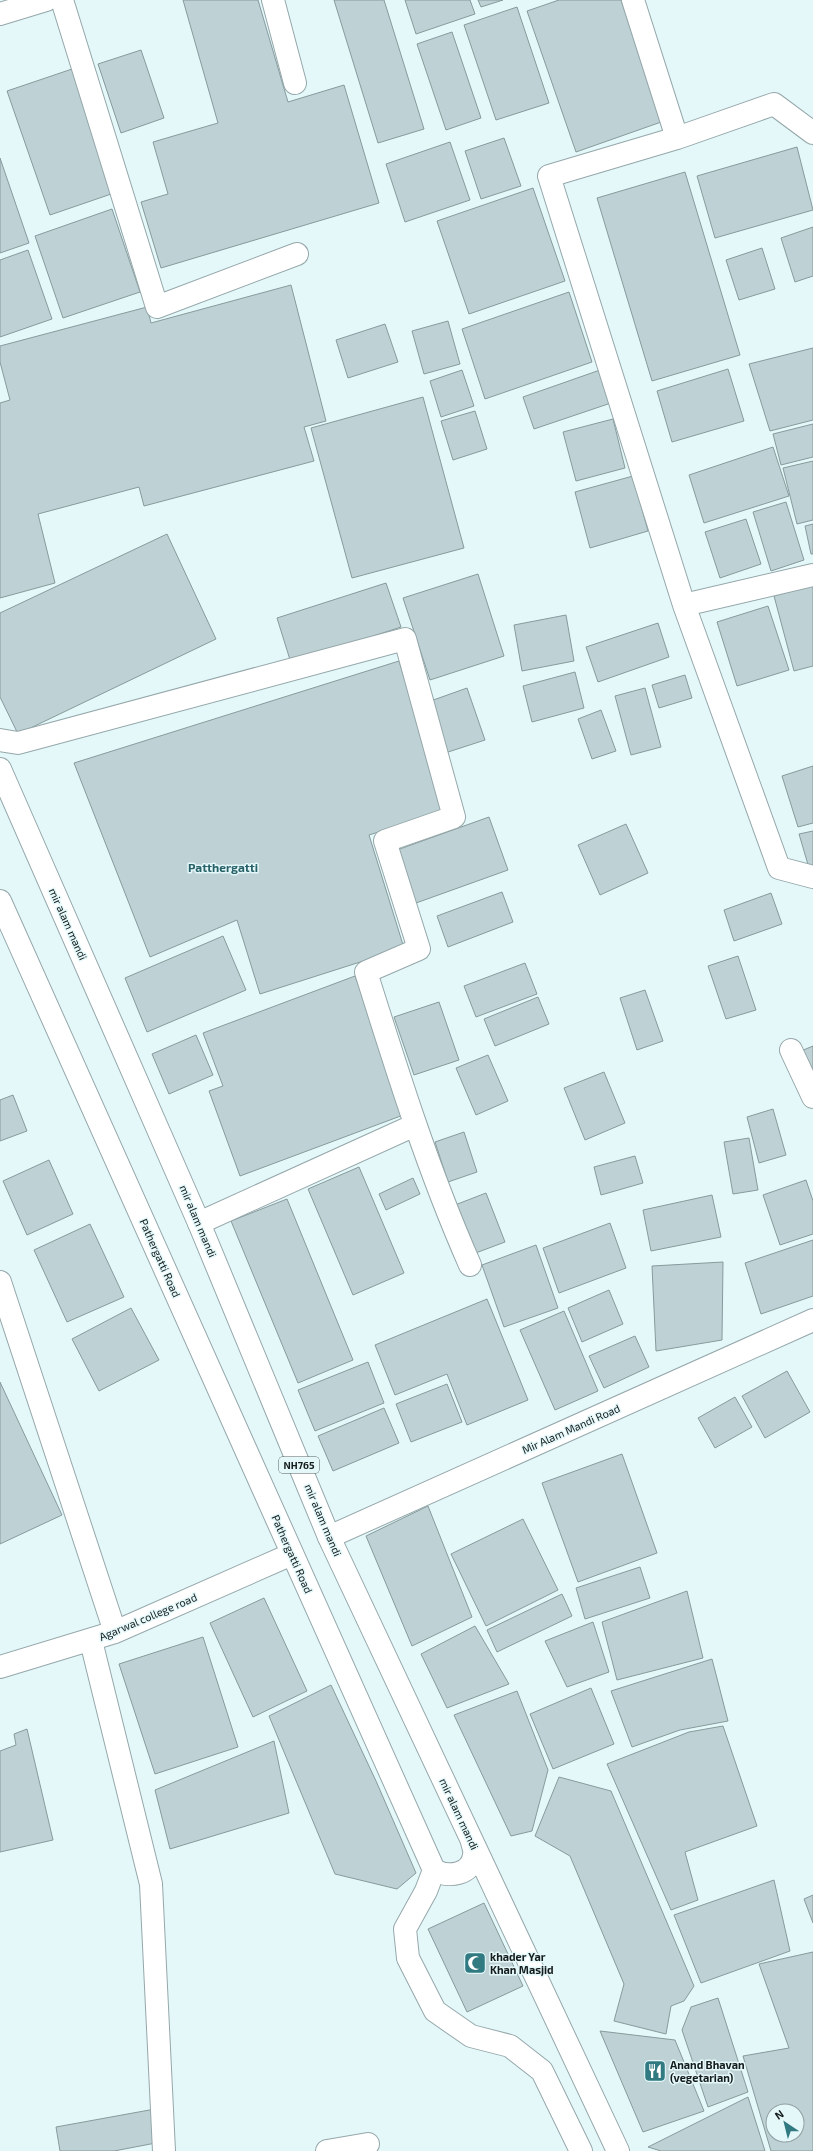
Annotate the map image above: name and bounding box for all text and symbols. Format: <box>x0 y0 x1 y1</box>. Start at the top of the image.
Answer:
district label: Patthergatti <box>188 860 258 874</box>
street label: mir alam mandi <box>47 886 90 962</box>
street label: mir alam mandi <box>177 1183 220 1259</box>
street label: Pathergatti Road <box>137 1217 184 1299</box>
street label: Mir Alam Mandi Road <box>520 1401 622 1456</box>
road number: NH765 <box>279 1457 319 1473</box>
street label: mir alam mandi <box>302 1482 345 1558</box>
street label: Pathergatti Road <box>269 1513 316 1595</box>
street label: Agarwal college road <box>97 1590 199 1643</box>
street label: mir alam mandi <box>437 1776 482 1852</box>
mosque icon: khader Yar Khan Masjid <box>462 1950 488 1976</box>
place label: khader Yar Khan Masjid <box>490 1950 554 1977</box>
restaurant icon: Anand Bhavan (vegetarian) <box>642 2058 668 2084</box>
place label: Anand Bhavan (vegetarian) <box>670 2058 745 2084</box>
north arrow <box>765 2103 805 2143</box>
text: N <box>772 2107 786 2122</box>

